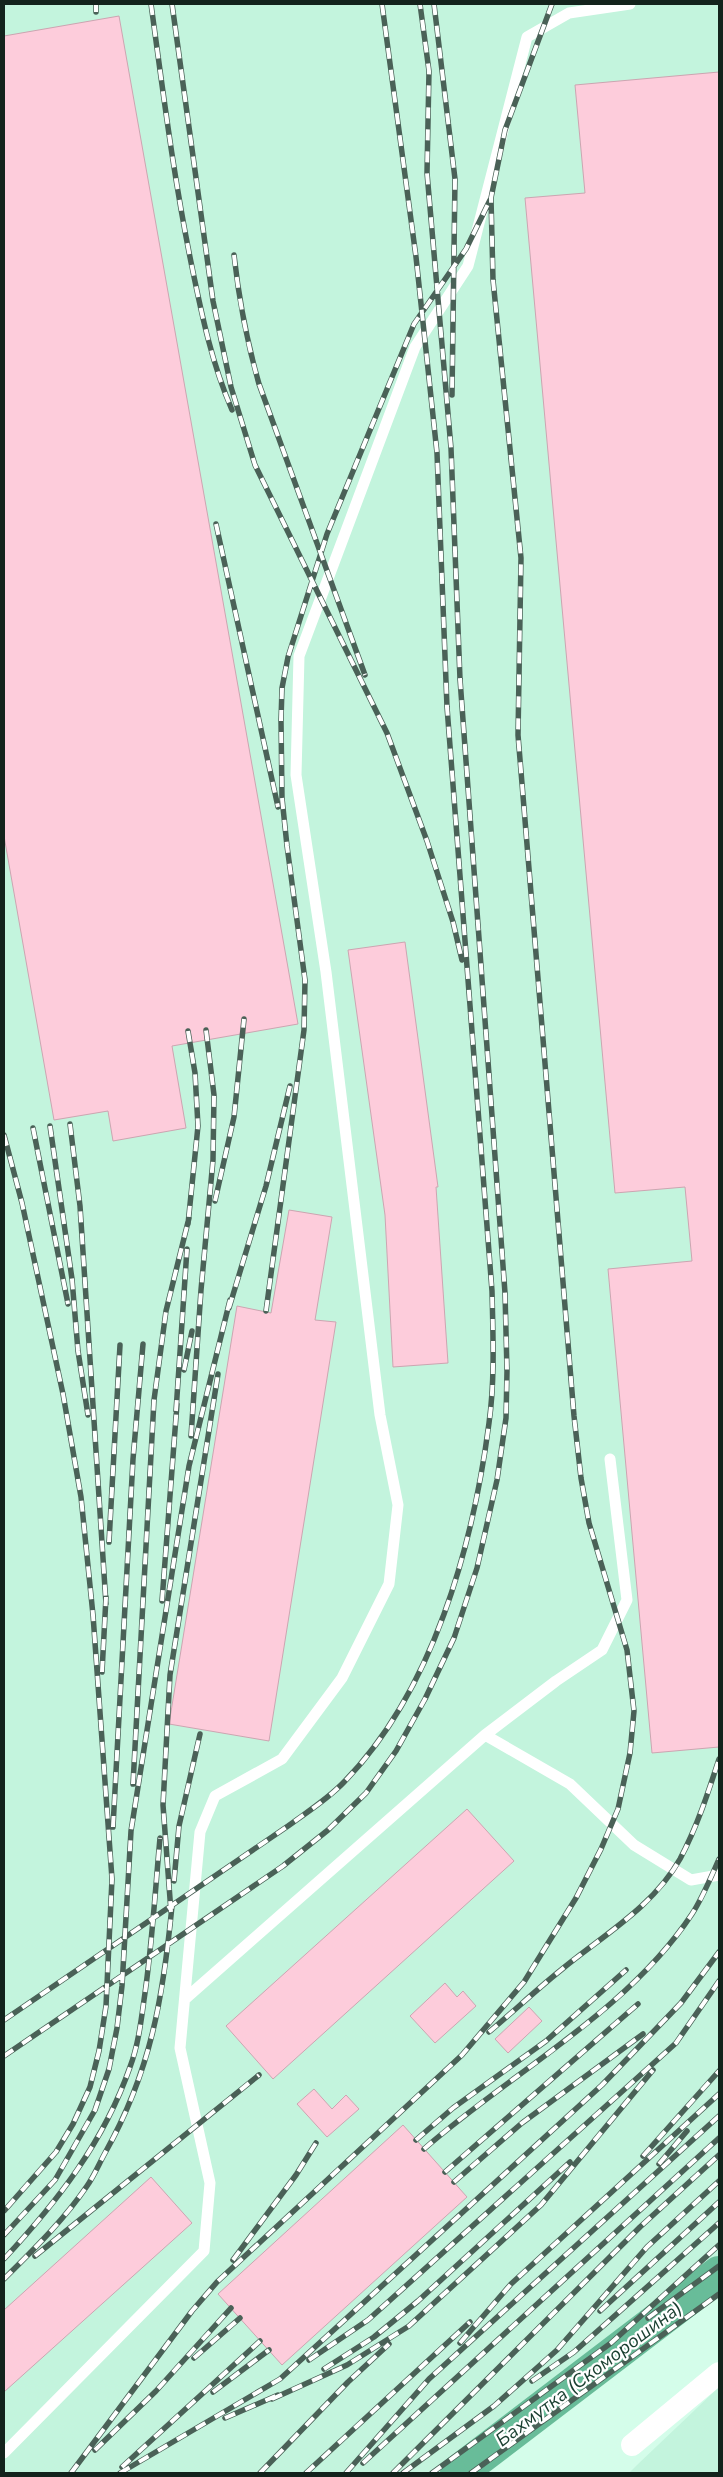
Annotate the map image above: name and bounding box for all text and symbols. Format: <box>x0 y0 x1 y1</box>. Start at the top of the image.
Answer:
water label: Бахмутка (Скоморошина) <box>490 2295 688 2453</box>

